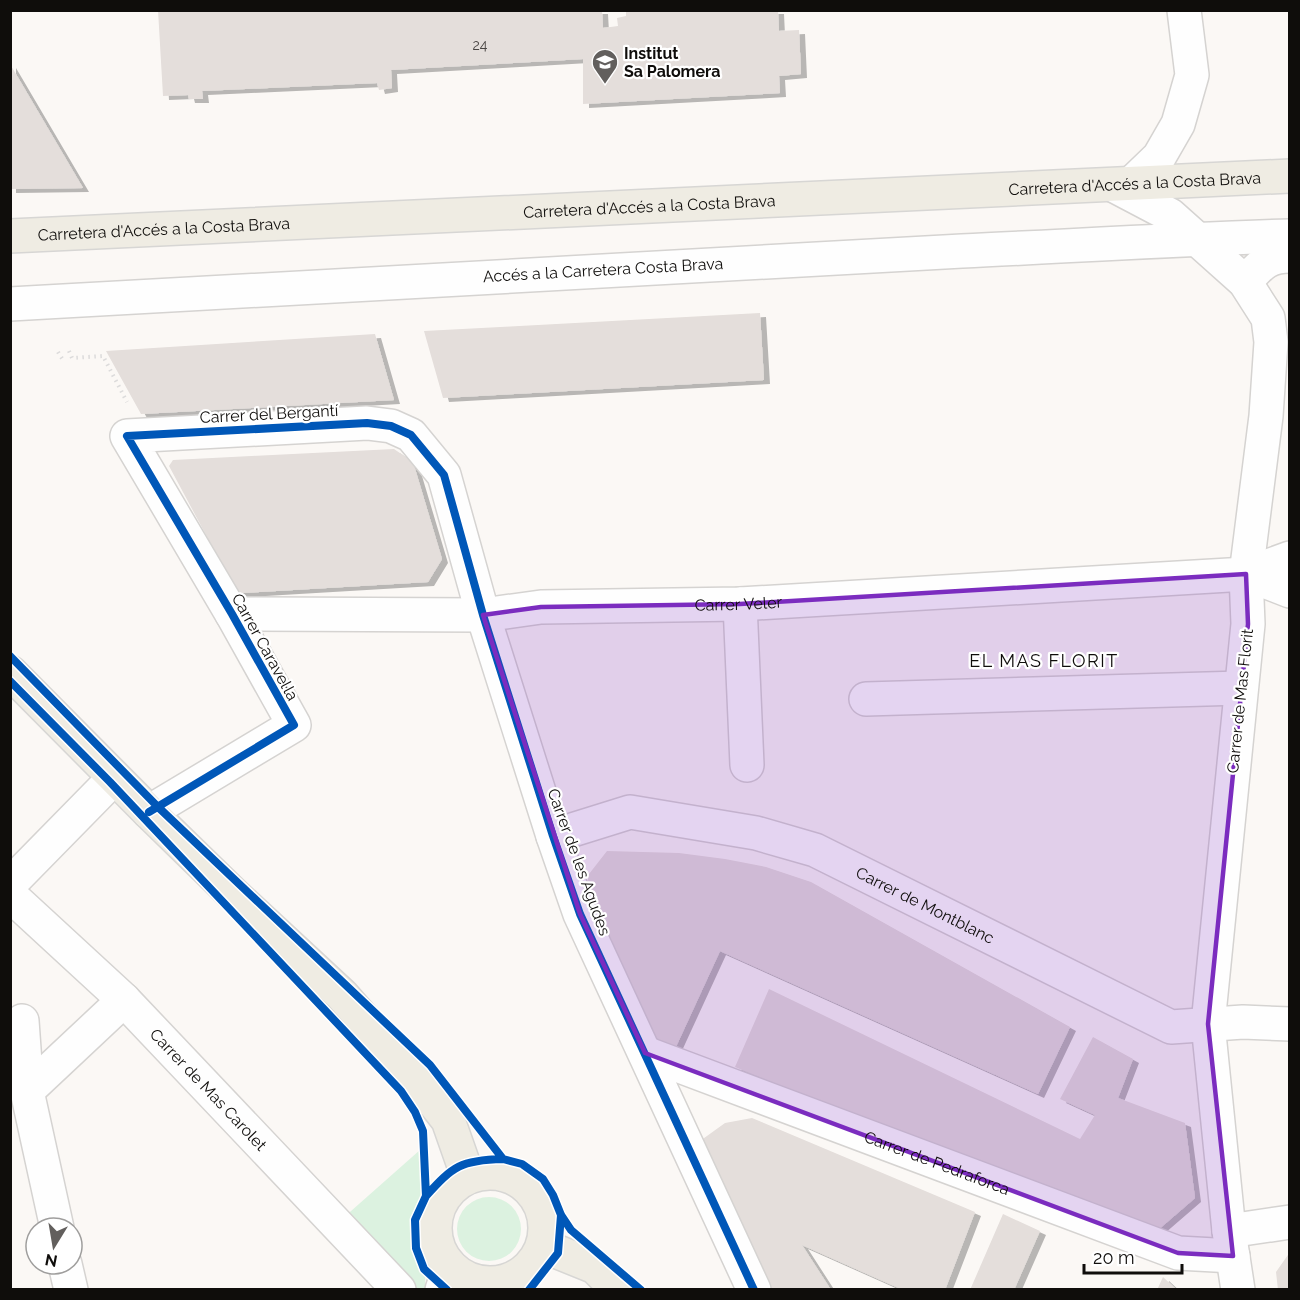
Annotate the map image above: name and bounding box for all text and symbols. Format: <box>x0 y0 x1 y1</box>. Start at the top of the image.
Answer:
house number: 24 <box>473 37 488 53</box>
place label: Institut Sa Palomera <box>624 44 720 81</box>
school or university icon: Institut Sa Palomera <box>590 47 620 85</box>
street label: Carretera d'Accés a la Costa Brava <box>1008 168 1261 199</box>
street label: Carretera d'Accés a la Costa Brava <box>523 191 776 221</box>
street label: Carretera d'Accés a la Costa Brava <box>37 213 290 244</box>
street label: Accés a la Carretera Costa Brava <box>482 253 724 286</box>
street label: Carrer del Bergantí <box>199 401 339 427</box>
street label: Carrer Caravel·la <box>228 590 302 704</box>
street label: Carrer Veler <box>695 592 783 614</box>
street label: Carrer de Mas Florit <box>1223 627 1257 774</box>
district label: EL MAS FLORIT <box>969 650 1119 671</box>
street label: Carrer de les Agudes <box>544 786 615 938</box>
street label: Carrer de Montblanc <box>853 862 998 947</box>
street label: Carrer de Mas Carolet <box>146 1024 271 1155</box>
street label: Carrer de Pedraforca <box>862 1127 1012 1199</box>
north arrow <box>24 1216 84 1276</box>
scale bar <box>1084 1237 1182 1275</box>
text: 20 m <box>1093 1247 1135 1268</box>
text: N <box>43 1250 59 1271</box>

